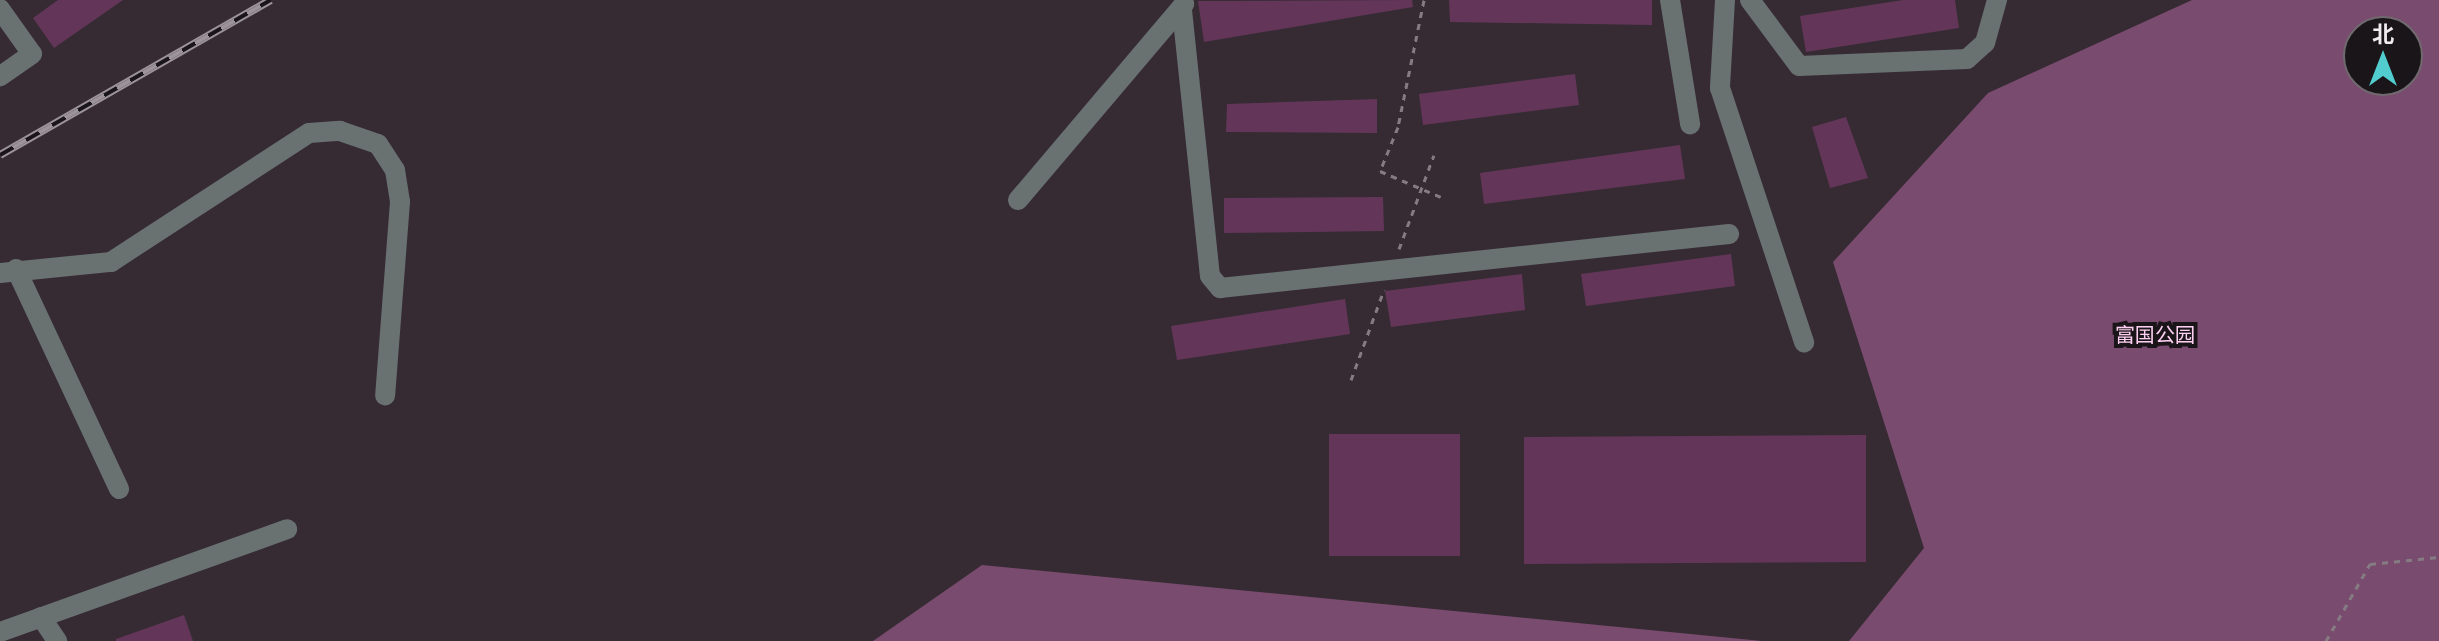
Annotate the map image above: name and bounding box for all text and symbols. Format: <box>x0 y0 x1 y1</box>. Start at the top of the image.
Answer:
north arrow <box>2343 16 2423 96</box>
text: 北 <box>2372 17 2394 51</box>
park label: 富国公园 <box>2115 322 2195 346</box>

